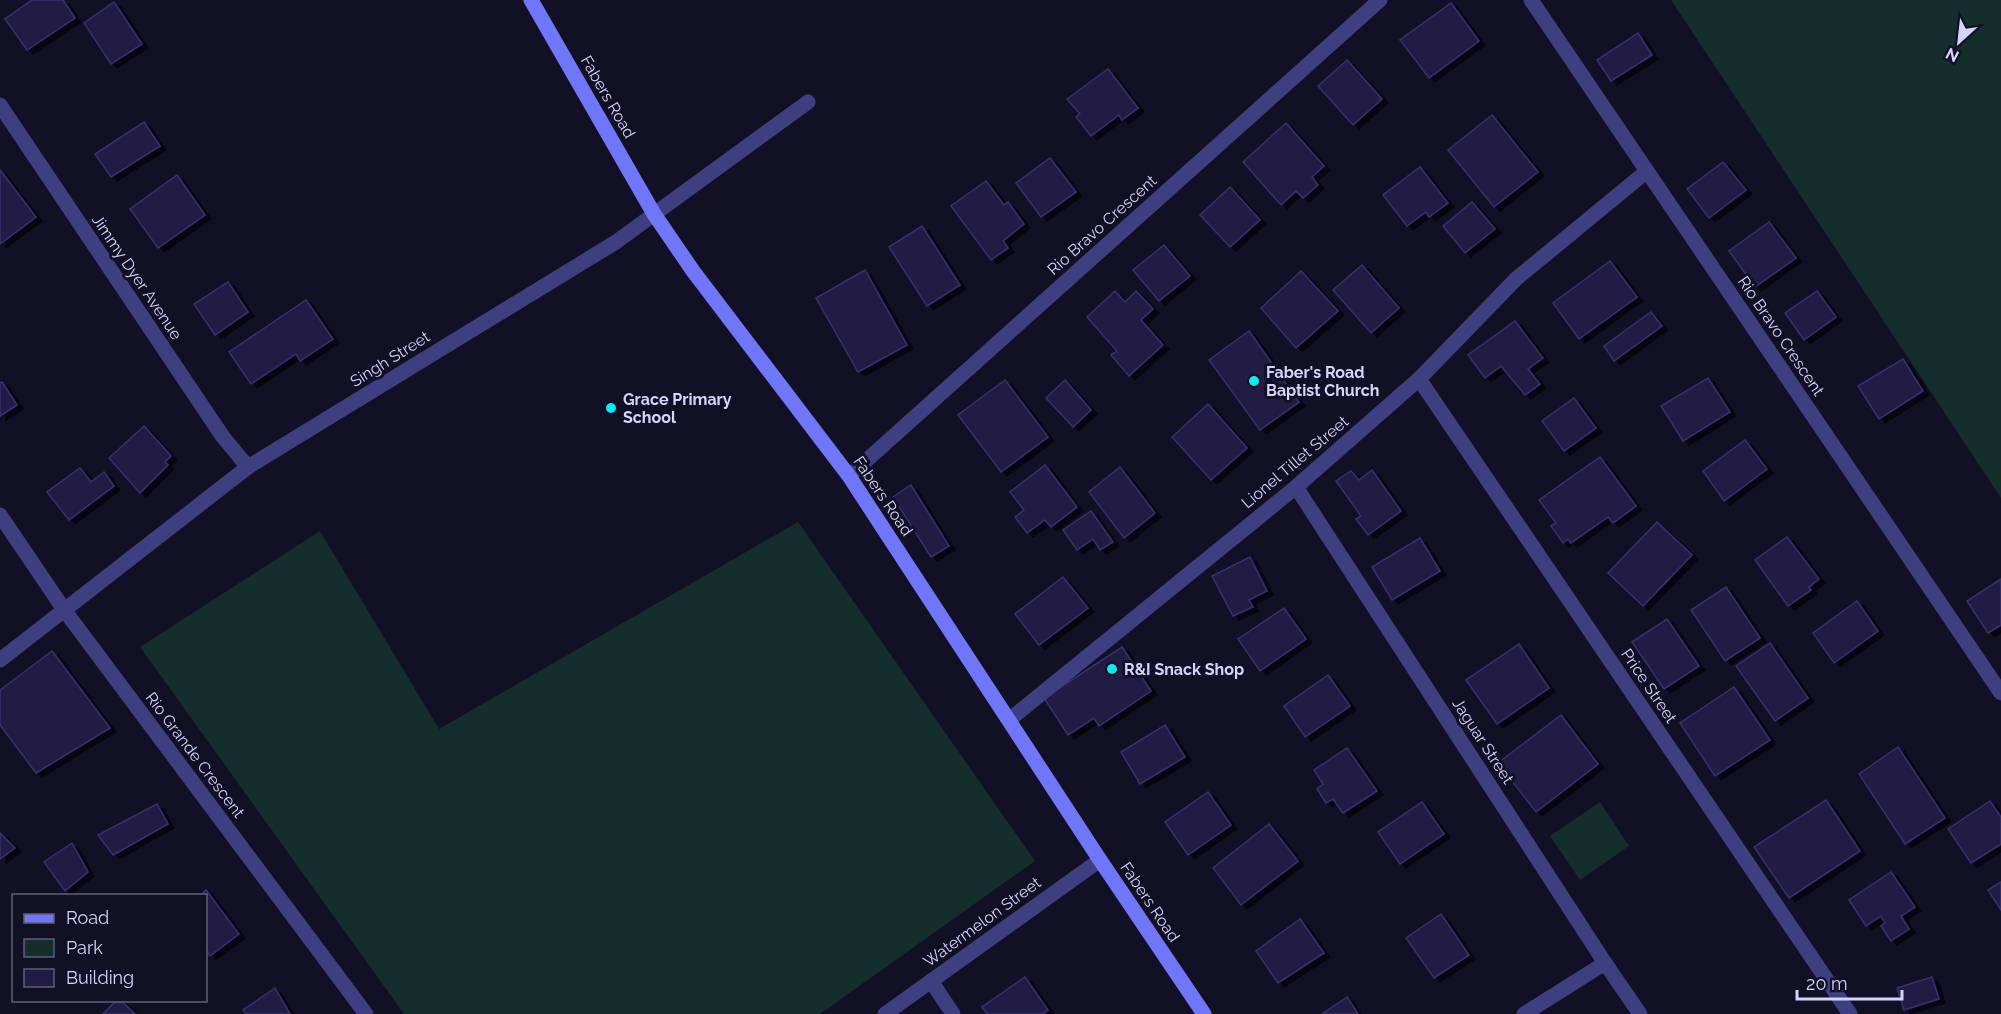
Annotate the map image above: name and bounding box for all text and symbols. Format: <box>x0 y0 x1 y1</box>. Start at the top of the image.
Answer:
north arrow <box>1929 12 1989 72</box>
text: N <box>1943 44 1962 66</box>
street label: Fabers Road <box>577 52 639 142</box>
street label: Rio Bravo Crescent <box>1044 171 1161 279</box>
street label: Jimmy Dyer Avenue <box>88 211 186 343</box>
street label: Rio Bravo Crescent <box>1734 273 1828 400</box>
street label: Singh Street <box>347 327 434 391</box>
place label: Faber's Road Baptist Church <box>1266 363 1379 400</box>
marker: Faber's Road Baptist Church <box>1247 374 1261 388</box>
place label: Grace Primary School <box>623 390 732 427</box>
marker: Grace Primary School <box>604 401 618 415</box>
street label: Lionel Tillet Street <box>1238 411 1353 512</box>
street label: Fabers Road <box>849 452 917 540</box>
street label: Price Street <box>1617 645 1681 727</box>
place label: R&I Snack Shop <box>1124 660 1244 679</box>
marker: R&I Snack Shop <box>1105 662 1119 676</box>
street label: Rio Grande Crescent <box>142 689 249 822</box>
street label: Jaguar Street <box>1448 695 1518 788</box>
street label: Fabers Road <box>1116 858 1184 946</box>
street label: Watermelon Street <box>920 873 1045 971</box>
legend <box>12 894 207 1002</box>
text: Road <box>66 907 109 928</box>
text: Park <box>66 937 103 958</box>
scale bar <box>1797 963 1902 1001</box>
text: Building <box>66 967 134 988</box>
text: 20 m <box>1806 973 1848 994</box>

